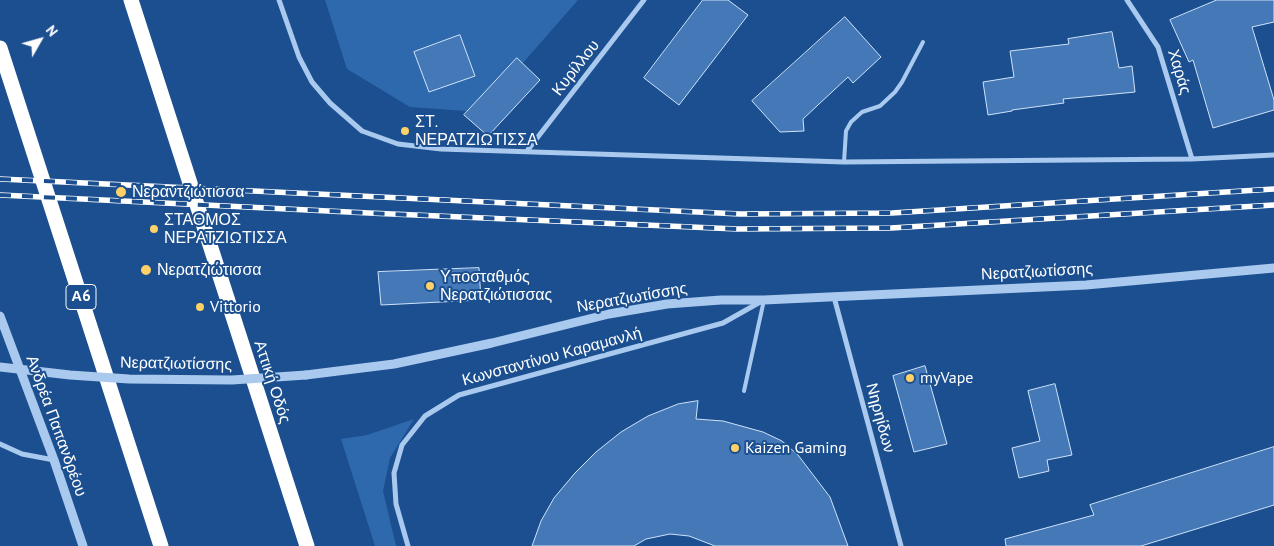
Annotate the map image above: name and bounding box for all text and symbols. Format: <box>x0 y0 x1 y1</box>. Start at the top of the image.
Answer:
north arrow <box>15 15 65 65</box>
text: N <box>42 22 62 40</box>
street label: Κυρίλλου <box>548 36 604 100</box>
street label: Χαράς <box>1163 47 1195 97</box>
place label: ΣΤ. ΝΕΡΑΤΖΙΩΤΙΣΣΑ <box>415 112 538 150</box>
marker: ΣΤ. ΝΕΡΑΤΖΙΩΤΙΣΣΑ <box>399 125 411 137</box>
place label: Νεραντζιώτισσα <box>132 182 245 202</box>
marker: Νεραντζιώτισσα <box>114 185 128 199</box>
place label: ΣΤΑΘΜΟΣ ΝΕΡΑΤΖΙΩΤΙΣΣΑ <box>164 210 287 248</box>
marker: ΣΤΑΘΜΟΣ ΝΕΡΑΤΖΙΩΤΙΣΣΑ <box>148 223 160 235</box>
street label: Νερατζιωτίσσης <box>981 259 1093 285</box>
place label: Νερατζιώτισσα <box>157 260 262 280</box>
marker: Νερατζιώτισσα <box>139 263 153 277</box>
place label: Υποσταθμός Νερατζιώτισσας <box>440 267 552 305</box>
street label: Νερατζιωτίσσης <box>575 279 689 317</box>
marker: Υποσταθμός Νερατζιώτισσας <box>424 280 436 292</box>
road number: Α6 <box>66 284 96 310</box>
place label: Vittorio <box>210 297 261 317</box>
marker: Vittorio <box>194 301 206 313</box>
street label: Κωνσταντίνου Καραμανλή <box>460 324 644 390</box>
street label: Αττική Οδός <box>250 338 294 426</box>
street label: Ανδρέα Παπανδρέου <box>22 353 90 499</box>
street label: Νερατζιωτίσσης <box>120 353 232 375</box>
place label: myVape <box>920 368 973 388</box>
marker: myVape <box>904 372 916 384</box>
street label: Νηρηίδων <box>861 381 899 455</box>
place label: Kaizen Gaming <box>745 438 847 458</box>
marker: Kaizen Gaming <box>729 442 741 454</box>

